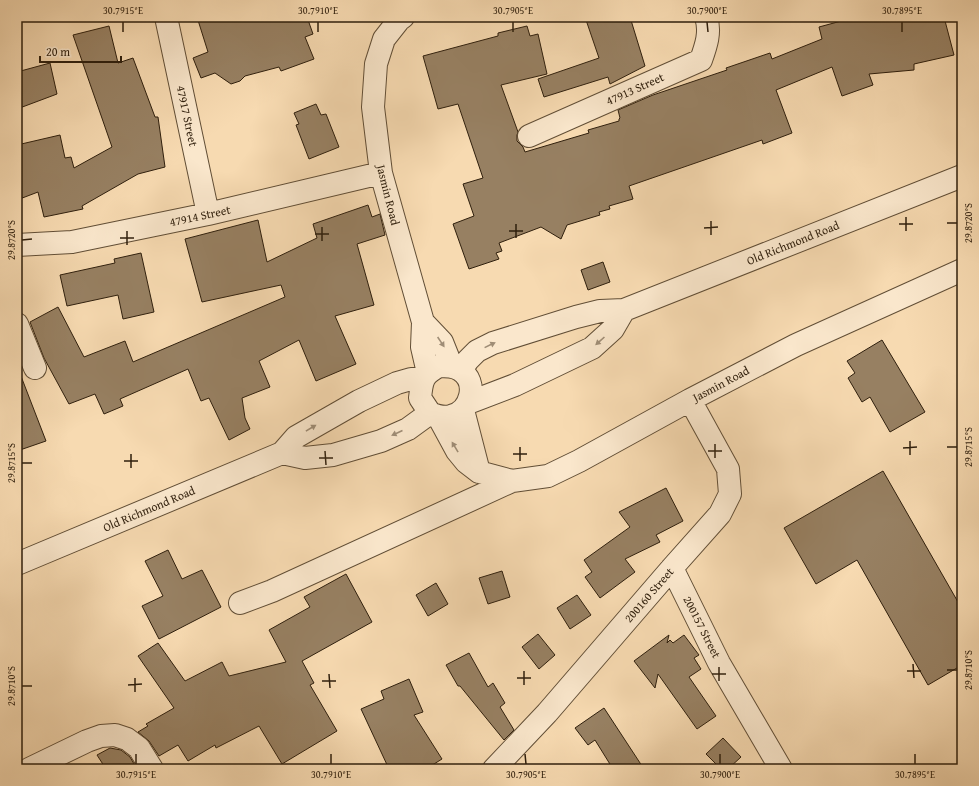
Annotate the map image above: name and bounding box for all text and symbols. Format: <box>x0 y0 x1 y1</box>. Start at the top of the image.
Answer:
text: 30.7915°E <box>103 3 143 18</box>
text: 30.7910°E <box>298 3 338 18</box>
text: 30.7905°E <box>493 3 533 18</box>
text: 30.7900°E <box>687 3 727 18</box>
text: 30.7895°E <box>882 3 922 18</box>
scale bar <box>40 38 121 64</box>
text: 20 m <box>46 43 70 60</box>
street label: 47913 Street <box>603 68 667 109</box>
street label: 47917 Street <box>173 84 202 149</box>
street label: Jasmin Road <box>372 161 404 228</box>
street label: 47914 Street <box>168 201 233 230</box>
text: 29.8720°S <box>961 203 976 243</box>
street label: Old Richmond Road <box>744 216 842 269</box>
text: 29.8720°S <box>4 220 19 260</box>
one-way arrow <box>596 336 605 345</box>
one-way arrow <box>437 337 445 347</box>
one-way arrow <box>484 342 495 348</box>
street label: Jasmin Road <box>688 361 753 407</box>
one-way arrow <box>306 424 316 432</box>
text: 29.8715°S <box>961 427 976 467</box>
one-way arrow <box>390 431 402 437</box>
one-way arrow <box>451 441 458 453</box>
text: 29.8715°S <box>4 443 19 483</box>
street label: Old Richmond Road <box>100 481 198 536</box>
street label: 200160 Street <box>620 563 678 626</box>
street label: 200157 Street <box>680 593 726 661</box>
text: 29.8710°S <box>961 650 976 690</box>
text: 29.8710°S <box>4 666 19 706</box>
text: 30.7915°E <box>116 767 156 782</box>
text: 30.7910°E <box>311 767 351 782</box>
text: 30.7905°E <box>506 767 546 782</box>
text: 30.7900°E <box>700 767 740 782</box>
text: 30.7895°E <box>895 767 935 782</box>

